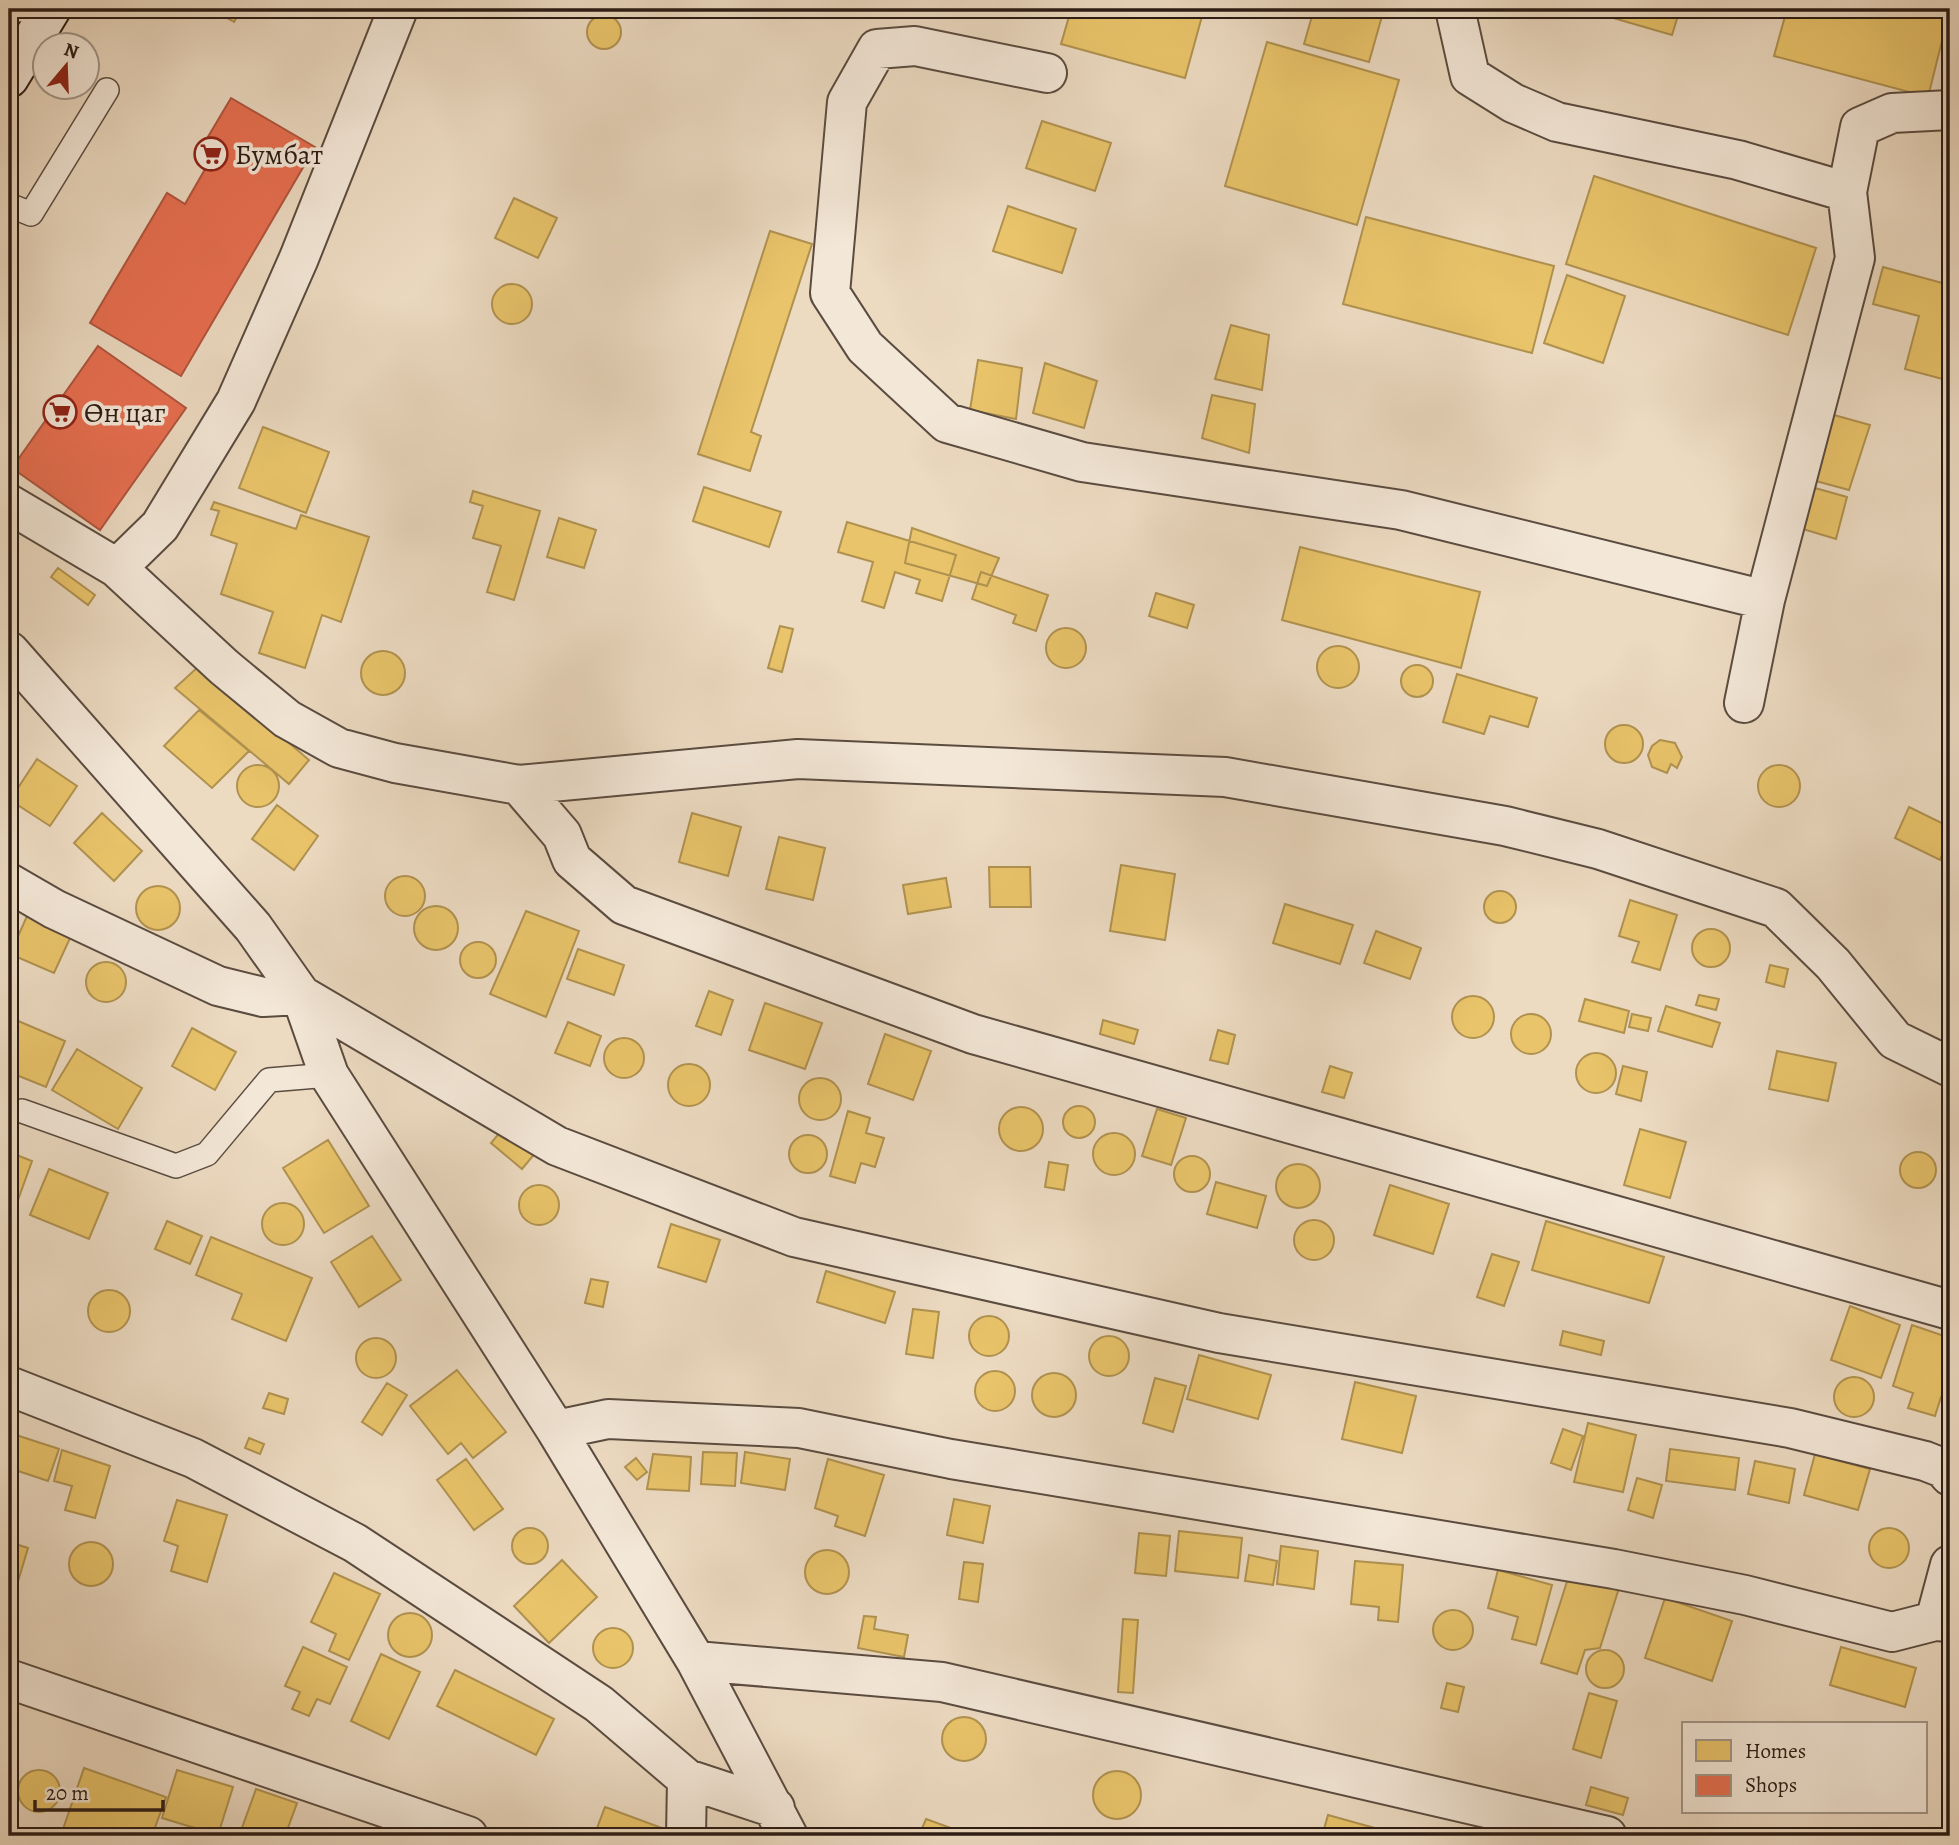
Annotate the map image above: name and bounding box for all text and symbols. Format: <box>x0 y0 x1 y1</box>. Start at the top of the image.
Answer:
north arrow <box>32 32 102 102</box>
text: N <box>60 36 82 65</box>
supermarket icon: Бумбат <box>192 135 230 173</box>
place label: Бумбат <box>235 136 323 174</box>
supermarket icon: Өн цаг <box>41 393 79 431</box>
place label: Өн цаг <box>84 394 166 432</box>
legend <box>1682 1722 1927 1814</box>
text: Homes <box>1745 1737 1806 1765</box>
scale bar <box>35 1768 163 1812</box>
text: Shops <box>1745 1771 1797 1799</box>
text: 20 m <box>46 1779 89 1807</box>

